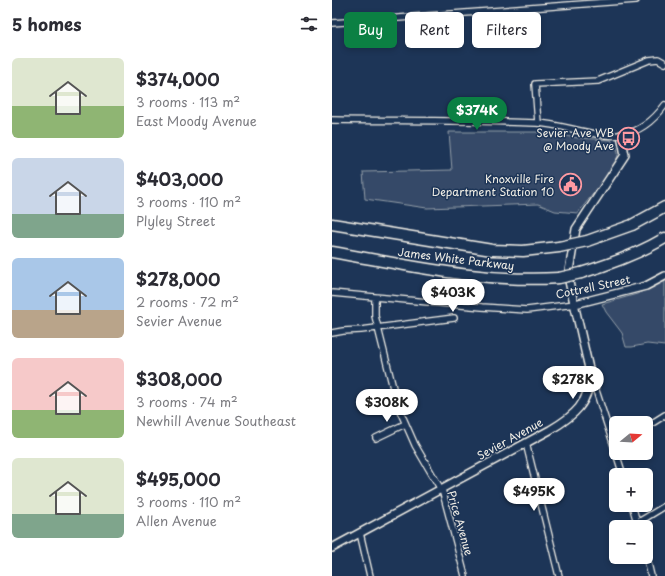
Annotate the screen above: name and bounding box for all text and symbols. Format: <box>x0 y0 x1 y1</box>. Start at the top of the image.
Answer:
text: 5 homes <box>12 11 82 37</box>
chip: Buy <box>344 12 397 48</box>
chip: Rent <box>405 12 464 48</box>
chip: Filters <box>472 12 541 48</box>
icon: filters <box>298 13 320 35</box>
text: $374,000 <box>136 66 220 92</box>
icon: home <box>44 74 92 122</box>
text: 3 rooms · 113 m² <box>136 92 240 111</box>
pin: $374K <box>449 97 505 131</box>
text: $374K <box>456 100 498 119</box>
text: East Moody Avenue <box>136 111 257 130</box>
place label: Sevier Ave WB @ Moody Ave <box>536 124 614 154</box>
bus stop icon: Sevier Ave WB @ Moody Ave <box>616 126 642 152</box>
text: $403,000 <box>136 166 223 192</box>
place label: Knoxville Fire Department Station 10 <box>432 170 554 200</box>
public building icon: Knoxville Fire Department Station 10 <box>557 172 583 198</box>
icon: home <box>44 174 92 222</box>
text: 3 rooms · 110 m² <box>136 192 241 211</box>
text: Plyley Street <box>136 211 215 230</box>
street label: James White Parkway <box>397 243 515 274</box>
text: $278,000 <box>136 266 220 292</box>
street label: Cottrell Street <box>554 270 632 303</box>
icon: home <box>44 274 92 322</box>
pin: $403K <box>425 279 481 313</box>
text: $403K <box>431 282 475 301</box>
text: 2 rooms · 72 m² <box>136 292 239 311</box>
text: Sevier Avenue <box>136 311 222 330</box>
text: $308,000 <box>136 366 222 392</box>
pin: $278K <box>545 366 601 400</box>
text: $278K <box>552 369 594 388</box>
icon: home <box>44 374 92 422</box>
pin: $308K <box>359 389 415 423</box>
text: 3 rooms · 74 m² <box>136 392 238 411</box>
text: $308K <box>365 392 409 411</box>
text: Newhill Avenue Southeast <box>136 411 296 430</box>
street label: Sevier Avenue <box>474 413 546 464</box>
north arrow <box>609 416 653 460</box>
map controls <box>609 416 653 564</box>
text: $495,000 <box>136 466 221 492</box>
button: + <box>609 468 653 512</box>
icon: home <box>44 474 92 522</box>
pin: $495K <box>506 478 562 512</box>
text: $495K <box>513 481 555 500</box>
street label: Price Avenue <box>443 488 478 557</box>
text: 3 rooms · 110 m² <box>136 492 241 511</box>
text: Allen Avenue <box>136 511 217 530</box>
button: − <box>609 520 653 564</box>

